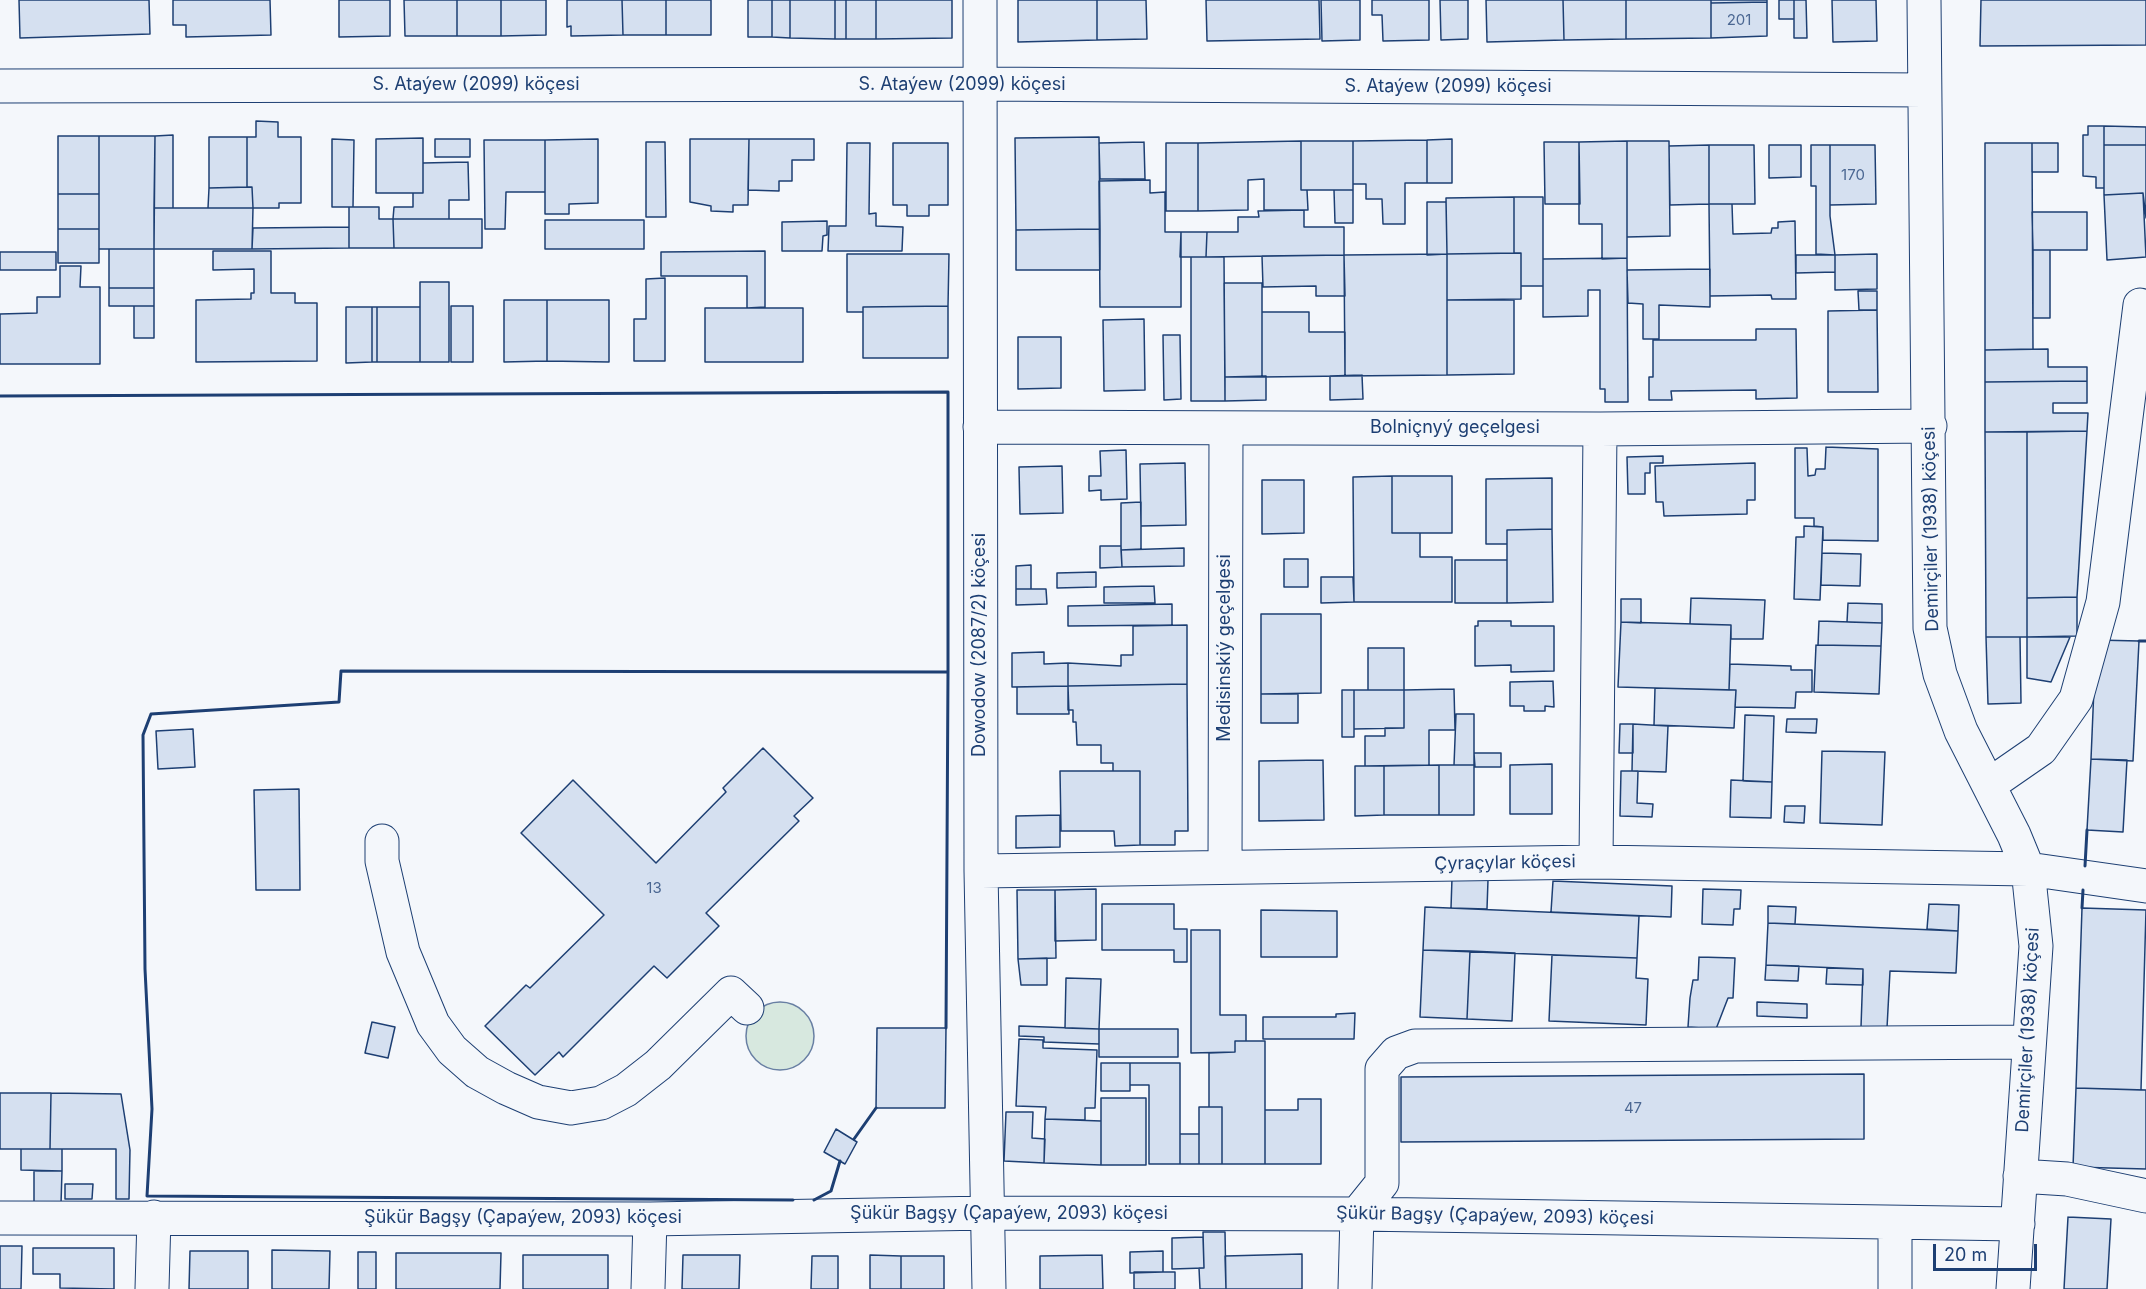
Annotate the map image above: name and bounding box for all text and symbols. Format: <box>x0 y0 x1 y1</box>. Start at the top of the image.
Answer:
house number: 201 <box>1727 11 1751 29</box>
street label: S. Ataýew (2099) köçesi <box>372 74 580 96</box>
street label: S. Ataýew (2099) köçesi <box>858 74 1066 96</box>
street label: S. Ataýew (2099) köçesi <box>1344 76 1552 98</box>
house number: 170 <box>1841 166 1865 184</box>
street label: Bolniçnyý geçelgesi <box>1370 417 1540 439</box>
street label: Demirçiler (1938) köçesi <box>1918 426 1944 632</box>
street label: Dowodow (2087/2) köçesi <box>969 533 991 757</box>
street label: Medisinskiý geçelgesi <box>1214 554 1236 742</box>
street label: Çyraçylar köçesi <box>1434 851 1576 875</box>
house number: 13 <box>646 879 662 897</box>
street label: Demirçiler (1938) köçesi <box>2012 927 2044 1133</box>
house number: 47 <box>1624 1099 1642 1117</box>
street label: Şükür Bagşy (Çapaýew, 2093) köçesi <box>1336 1202 1654 1230</box>
street label: Şükür Bagşy (Çapaýew, 2093) köçesi <box>850 1203 1168 1225</box>
street label: Şükür Bagşy (Çapaýew, 2093) köçesi <box>364 1207 682 1229</box>
scale bar <box>1936 1232 2040 1270</box>
text: 20 m <box>1944 1244 1987 1265</box>

